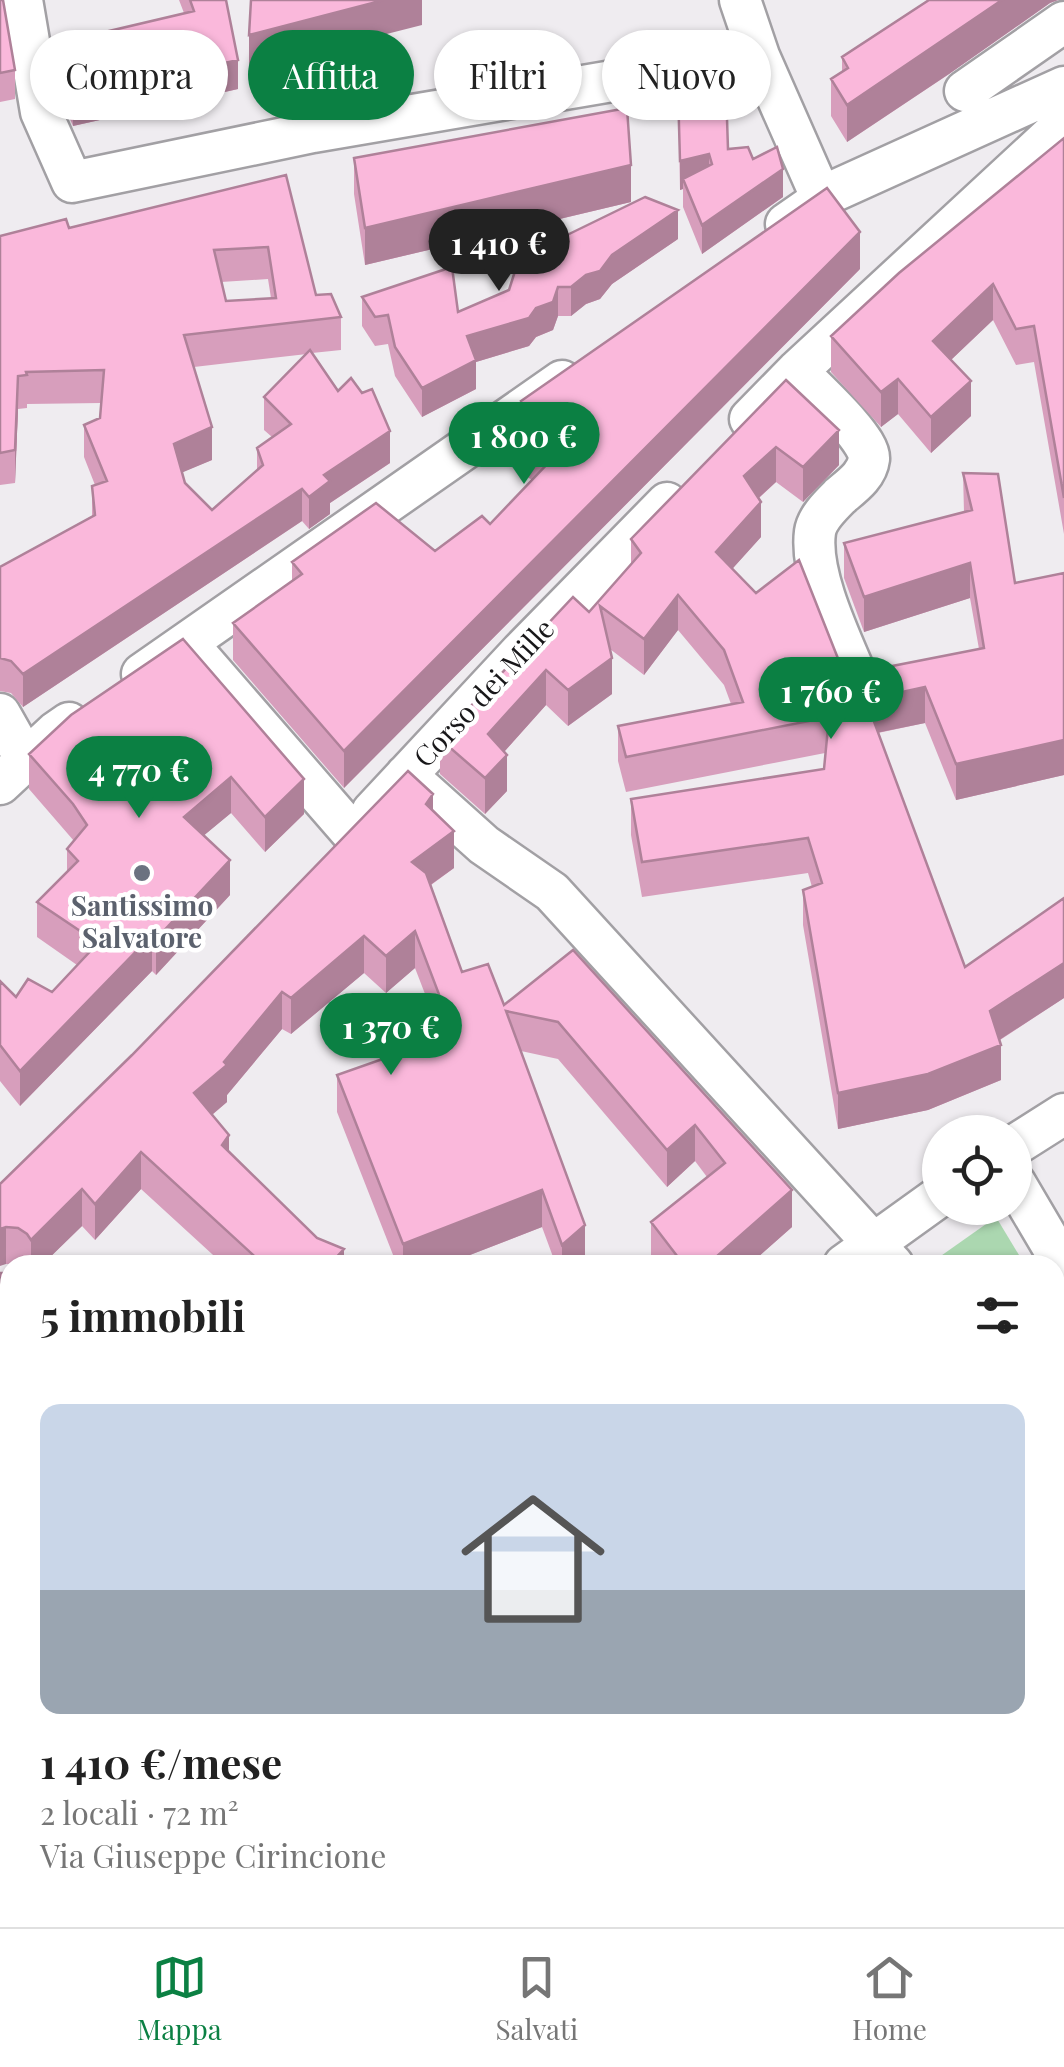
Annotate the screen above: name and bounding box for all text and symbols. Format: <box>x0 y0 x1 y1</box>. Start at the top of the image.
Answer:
chip: Compra <box>30 30 228 120</box>
chip: Affitta <box>248 30 414 120</box>
chip: Filtri <box>434 30 582 120</box>
chip: Nuovo <box>602 30 771 120</box>
pin: 1 410 € <box>407 209 591 294</box>
text: 1 410 € <box>451 220 547 263</box>
pin: 1 800 € <box>432 402 616 487</box>
text: 1 800 € <box>471 413 577 456</box>
street label: Corso dei Mille <box>405 610 561 774</box>
pin: 1 760 € <box>739 657 923 742</box>
text: 1 760 € <box>781 668 881 711</box>
pin: 4 770 € <box>47 736 231 821</box>
text: 4 770 € <box>88 747 190 790</box>
marker: Santissimo Salvatore <box>131 862 153 884</box>
place label: Santissimo Salvatore <box>71 886 213 955</box>
pin: 1 370 € <box>299 993 483 1078</box>
text: 1 370 € <box>342 1004 440 1047</box>
map controls <box>922 1115 1032 1225</box>
button: locate <box>922 1115 1032 1225</box>
text: 5 immobili <box>40 1287 246 1343</box>
icon: filters <box>970 1288 1025 1343</box>
icon: home <box>443 1469 623 1649</box>
text: 1 410 €/mese <box>40 1734 282 1790</box>
text: 2 locali · 72 m² <box>40 1790 239 1833</box>
text: Via Giuseppe Cirincione <box>40 1833 386 1876</box>
tab: Mappa <box>137 1950 222 2047</box>
tab: Salvati <box>495 1950 578 2047</box>
tab: Home <box>852 1950 927 2047</box>

